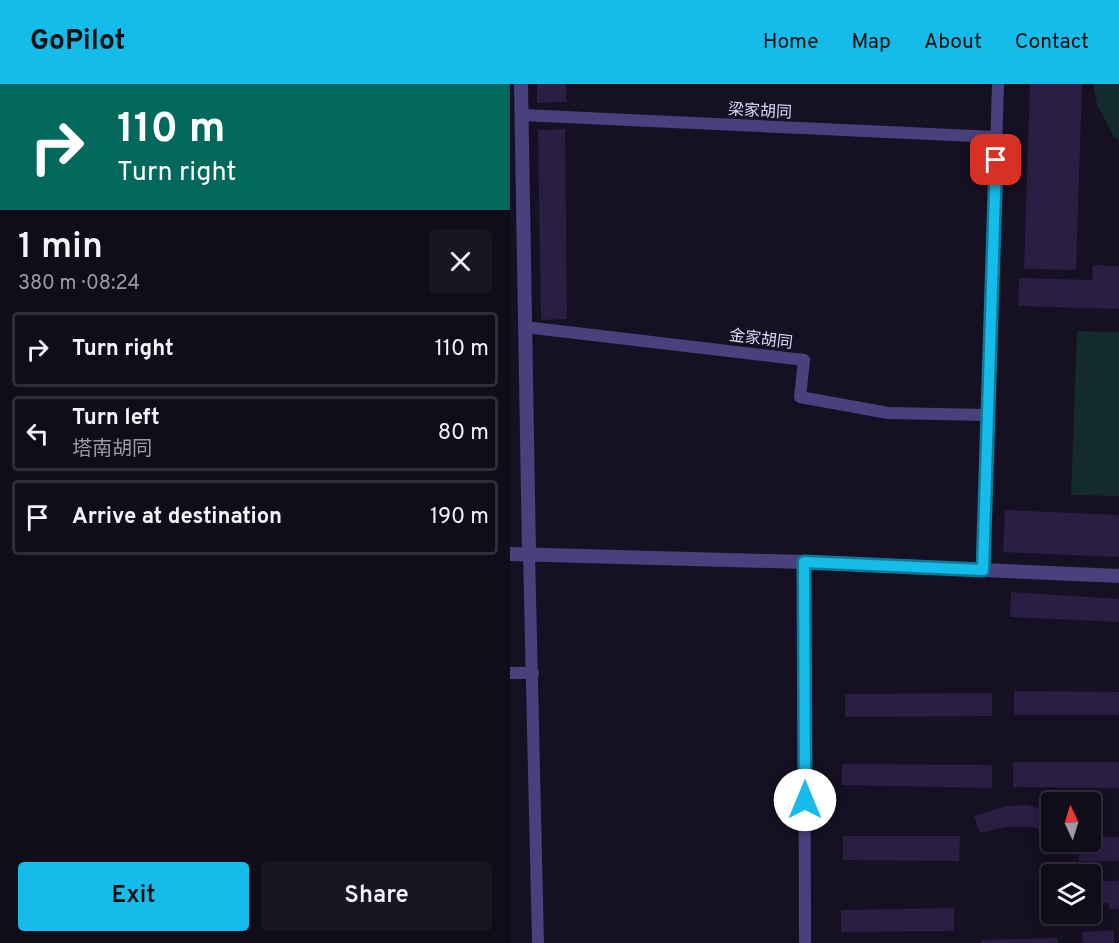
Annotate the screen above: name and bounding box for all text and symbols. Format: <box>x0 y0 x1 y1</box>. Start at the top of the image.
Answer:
text: GoPilot <box>30 24 125 60</box>
text: Home <box>763 29 819 56</box>
text: Map <box>852 29 891 56</box>
text: About <box>924 29 982 56</box>
text: Contact <box>1015 29 1089 56</box>
street label: 梁家胡同 <box>727 100 792 124</box>
text: 110 m <box>117 104 226 157</box>
icon: right <box>18 108 96 186</box>
pin <box>970 134 1021 185</box>
icon: arrive <box>979 143 1012 176</box>
text: Turn right <box>117 156 236 190</box>
text: 1 min <box>18 225 103 271</box>
button: close <box>429 230 492 293</box>
text: 380 m · 08:24 <box>18 271 140 297</box>
street label: 金家胡同 <box>728 326 794 354</box>
icon: right <box>21 333 54 366</box>
text: Turn right <box>72 336 174 363</box>
text: 110 m <box>435 336 489 363</box>
text: Turn left <box>72 405 160 432</box>
icon: left <box>21 417 54 450</box>
text: 80 m <box>438 420 489 447</box>
text: 塔南胡同 <box>72 437 152 463</box>
icon: arrive <box>21 501 54 534</box>
text: Arrive at destination <box>72 504 282 531</box>
text: 190 m <box>430 504 489 531</box>
position arrow <box>773 768 837 832</box>
north arrow <box>1041 792 1101 852</box>
map controls <box>1041 792 1101 924</box>
button: Exit <box>18 862 249 931</box>
button: Share <box>261 862 492 931</box>
button: layers <box>1041 864 1101 924</box>

